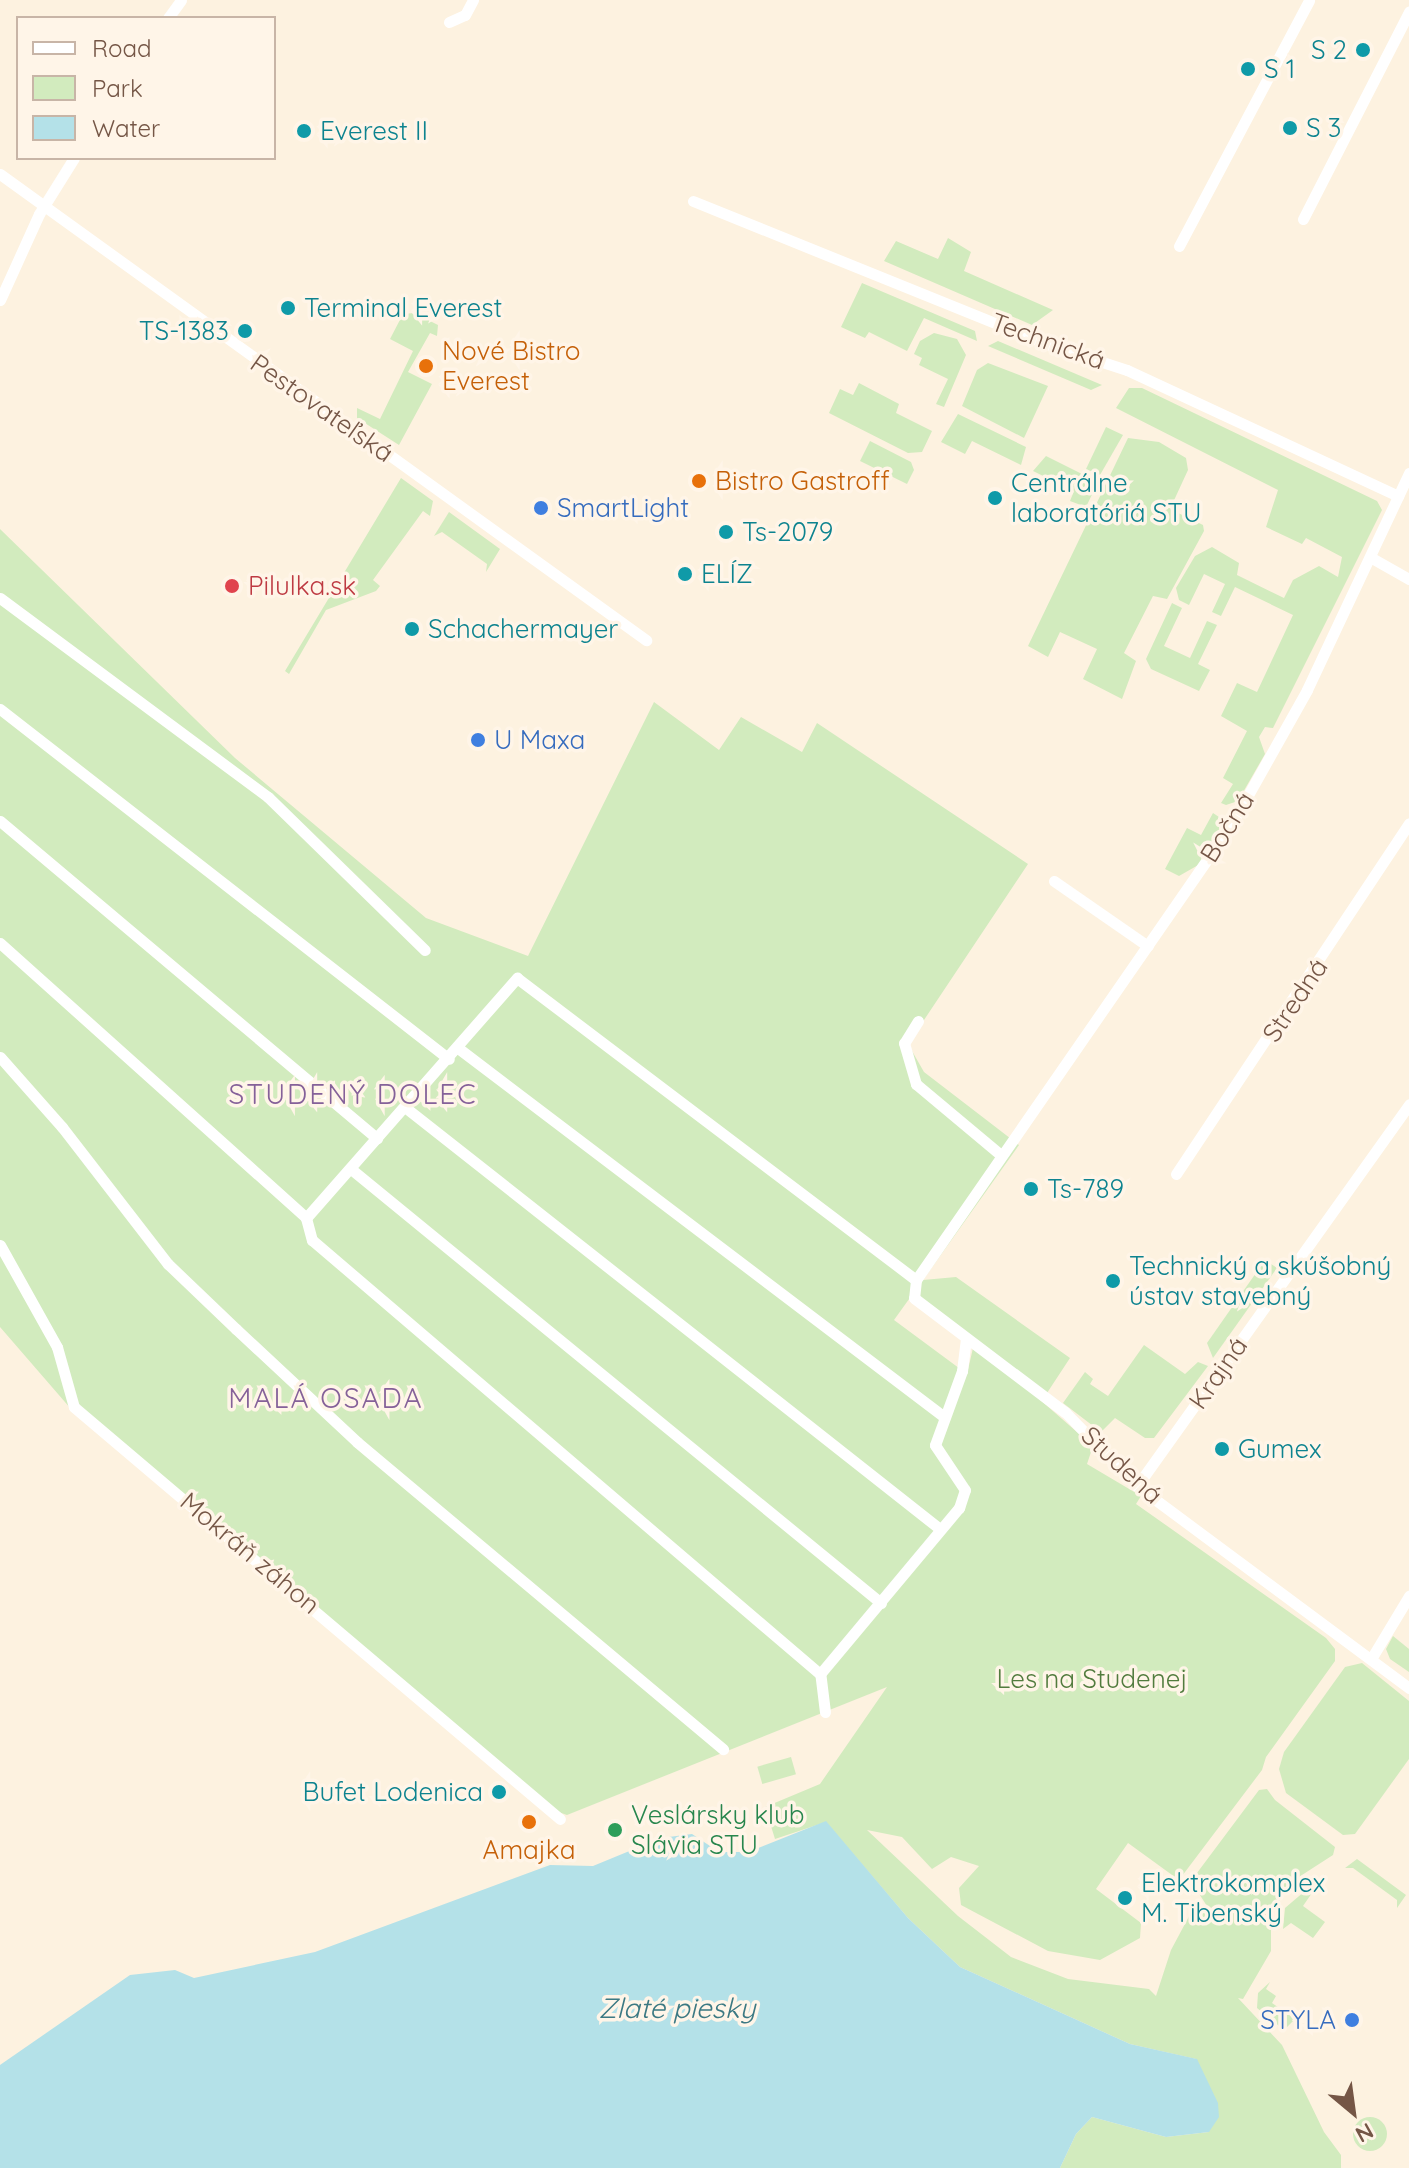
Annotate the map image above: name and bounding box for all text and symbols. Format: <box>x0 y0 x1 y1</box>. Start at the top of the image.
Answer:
legend <box>16 16 276 160</box>
text: Road <box>92 33 152 63</box>
place label: S 2 <box>1311 34 1347 66</box>
marker: S 2 <box>1354 41 1372 59</box>
place label: S 1 <box>1264 53 1295 85</box>
marker: S 1 <box>1239 60 1257 78</box>
text: Park <box>92 73 143 103</box>
place label: S 3 <box>1306 112 1341 144</box>
text: Water <box>92 113 160 143</box>
place label: Everest II <box>320 115 428 147</box>
marker: S 3 <box>1281 119 1299 137</box>
marker: Everest II <box>295 122 313 140</box>
place label: Terminal Everest <box>304 292 502 324</box>
marker: Terminal Everest <box>279 299 297 317</box>
street label: Technická <box>987 306 1109 376</box>
place label: TS-1383 <box>139 315 229 347</box>
marker: TS-1383 <box>236 322 254 340</box>
place label: Nové Bistro Everest <box>442 335 581 396</box>
street label: Pestovateľská <box>245 347 399 469</box>
marker: Nové Bistro Everest <box>417 357 435 375</box>
place label: Bistro Gastroff <box>715 465 890 497</box>
place label: Centrálne laboratóriá STU <box>1011 467 1201 528</box>
marker: Bistro Gastroff <box>690 472 708 490</box>
marker: Centrálne laboratóriá STU <box>986 489 1004 507</box>
place label: SmartLight <box>557 492 689 524</box>
marker: SmartLight <box>532 499 550 517</box>
place label: Ts-2079 <box>742 516 833 548</box>
marker: Ts-2079 <box>717 523 735 541</box>
place label: ELÍZ <box>701 558 753 590</box>
marker: ELÍZ <box>676 565 694 583</box>
place label: Pilulka.sk <box>248 570 356 602</box>
marker: Pilulka.sk <box>223 577 241 595</box>
place label: Schachermayer <box>428 613 618 645</box>
marker: Schachermayer <box>403 620 421 638</box>
place label: U Maxa <box>494 724 585 756</box>
marker: U Maxa <box>469 731 487 749</box>
street label: Bočná <box>1193 786 1261 868</box>
street label: Stredná <box>1256 952 1334 1048</box>
district label: STUDENÝ DOLEC <box>229 1077 477 1111</box>
place label: Ts-789 <box>1047 1173 1124 1205</box>
marker: Ts-789 <box>1022 1180 1040 1198</box>
place label: Technický a skúšobný ústav stavebný <box>1129 1250 1391 1312</box>
marker: Technický a skúšobný ústav stavebný <box>1104 1272 1122 1290</box>
street label: Krajná <box>1182 1331 1254 1415</box>
district label: MALÁ OSADA <box>228 1381 424 1415</box>
street label: Studená <box>1075 1420 1169 1510</box>
place label: Gumex <box>1238 1433 1322 1465</box>
marker: Gumex <box>1213 1440 1231 1458</box>
street label: Mokráň záhon <box>174 1486 326 1620</box>
park label: Les na Studenej <box>996 1663 1188 1695</box>
place label: Bufet Lodenica <box>302 1776 483 1808</box>
marker: Bufet Lodenica <box>490 1783 508 1801</box>
place label: Veslársky klub Slávia STU <box>631 1799 804 1860</box>
marker: Amajka <box>520 1813 538 1831</box>
marker: Veslársky klub Slávia STU <box>606 1821 624 1839</box>
place label: Amajka <box>483 1834 575 1866</box>
place label: Elektrokomplex M. Tibenský <box>1141 1867 1325 1928</box>
marker: Elektrokomplex M. Tibenský <box>1116 1889 1134 1907</box>
water label: Zlaté piesky <box>598 1991 756 2025</box>
place label: STYLA <box>1260 2004 1336 2036</box>
marker: STYLA <box>1343 2011 1361 2029</box>
north arrow <box>1313 2072 1393 2152</box>
text: N <box>1351 2117 1379 2149</box>

